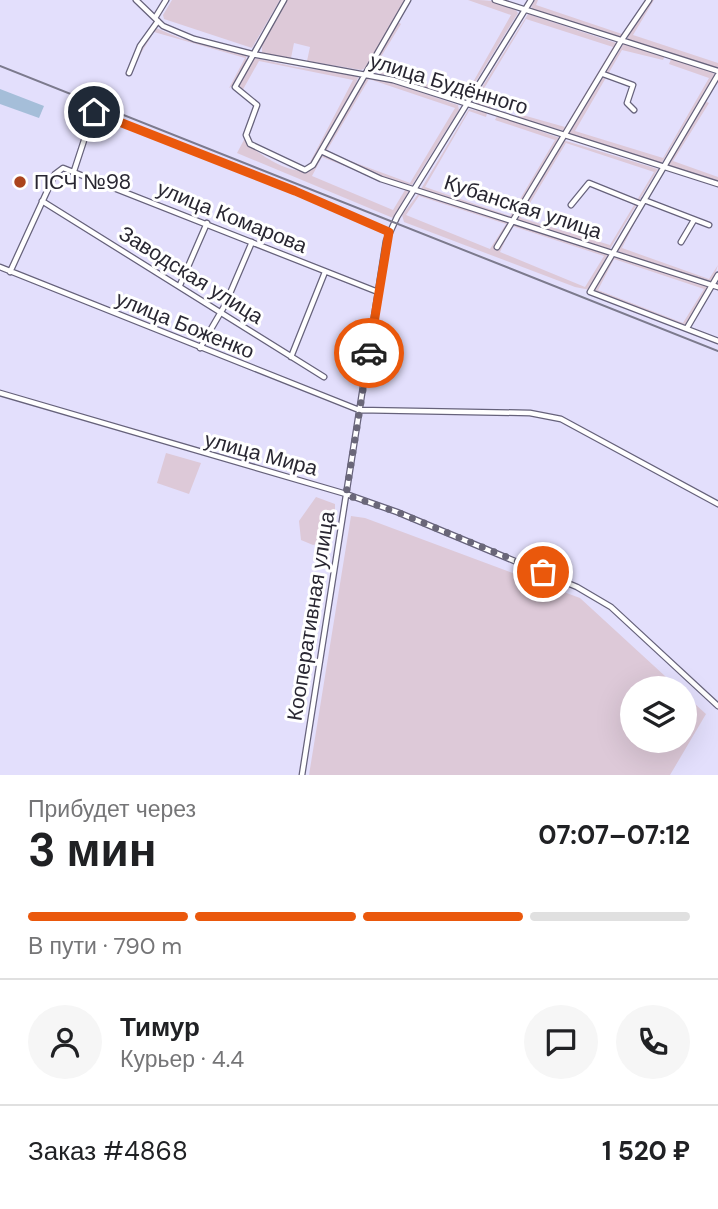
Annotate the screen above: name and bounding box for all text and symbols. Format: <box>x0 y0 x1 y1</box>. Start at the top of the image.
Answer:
street label: улица Будённого <box>366 47 532 121</box>
pin <box>64 82 124 142</box>
icon: home <box>75 93 113 131</box>
place label: ПСЧ №98 <box>34 168 131 196</box>
street label: Кубанская улица <box>441 168 606 246</box>
marker: ПСЧ №98 <box>12 174 28 190</box>
street label: улица Комарова <box>153 174 311 260</box>
street label: Заводская улица <box>113 219 269 331</box>
street label: улица Боженко <box>112 284 258 366</box>
courier <box>334 318 404 388</box>
icon: car <box>350 334 388 372</box>
street label: улица Мира <box>201 425 321 483</box>
street label: Кооперативная улица <box>281 509 341 723</box>
pin <box>513 542 573 602</box>
icon: bag <box>524 553 562 591</box>
map controls <box>620 676 697 753</box>
button: layers <box>620 676 697 753</box>
text: Прибудет через <box>28 794 196 824</box>
text: 07:07–07:12 <box>538 818 690 852</box>
text: 3 мин <box>28 820 157 880</box>
text: В пути · 790 m <box>28 931 182 961</box>
button: person <box>28 1005 102 1079</box>
button: chat <box>524 1005 598 1079</box>
button: phone <box>616 1005 690 1079</box>
text: Тимур <box>120 1010 200 1044</box>
text: Курьер · 4.4 <box>120 1044 244 1074</box>
text: Заказ #4868 <box>28 1134 188 1168</box>
text: 1 520 ₽ <box>602 1134 690 1168</box>

